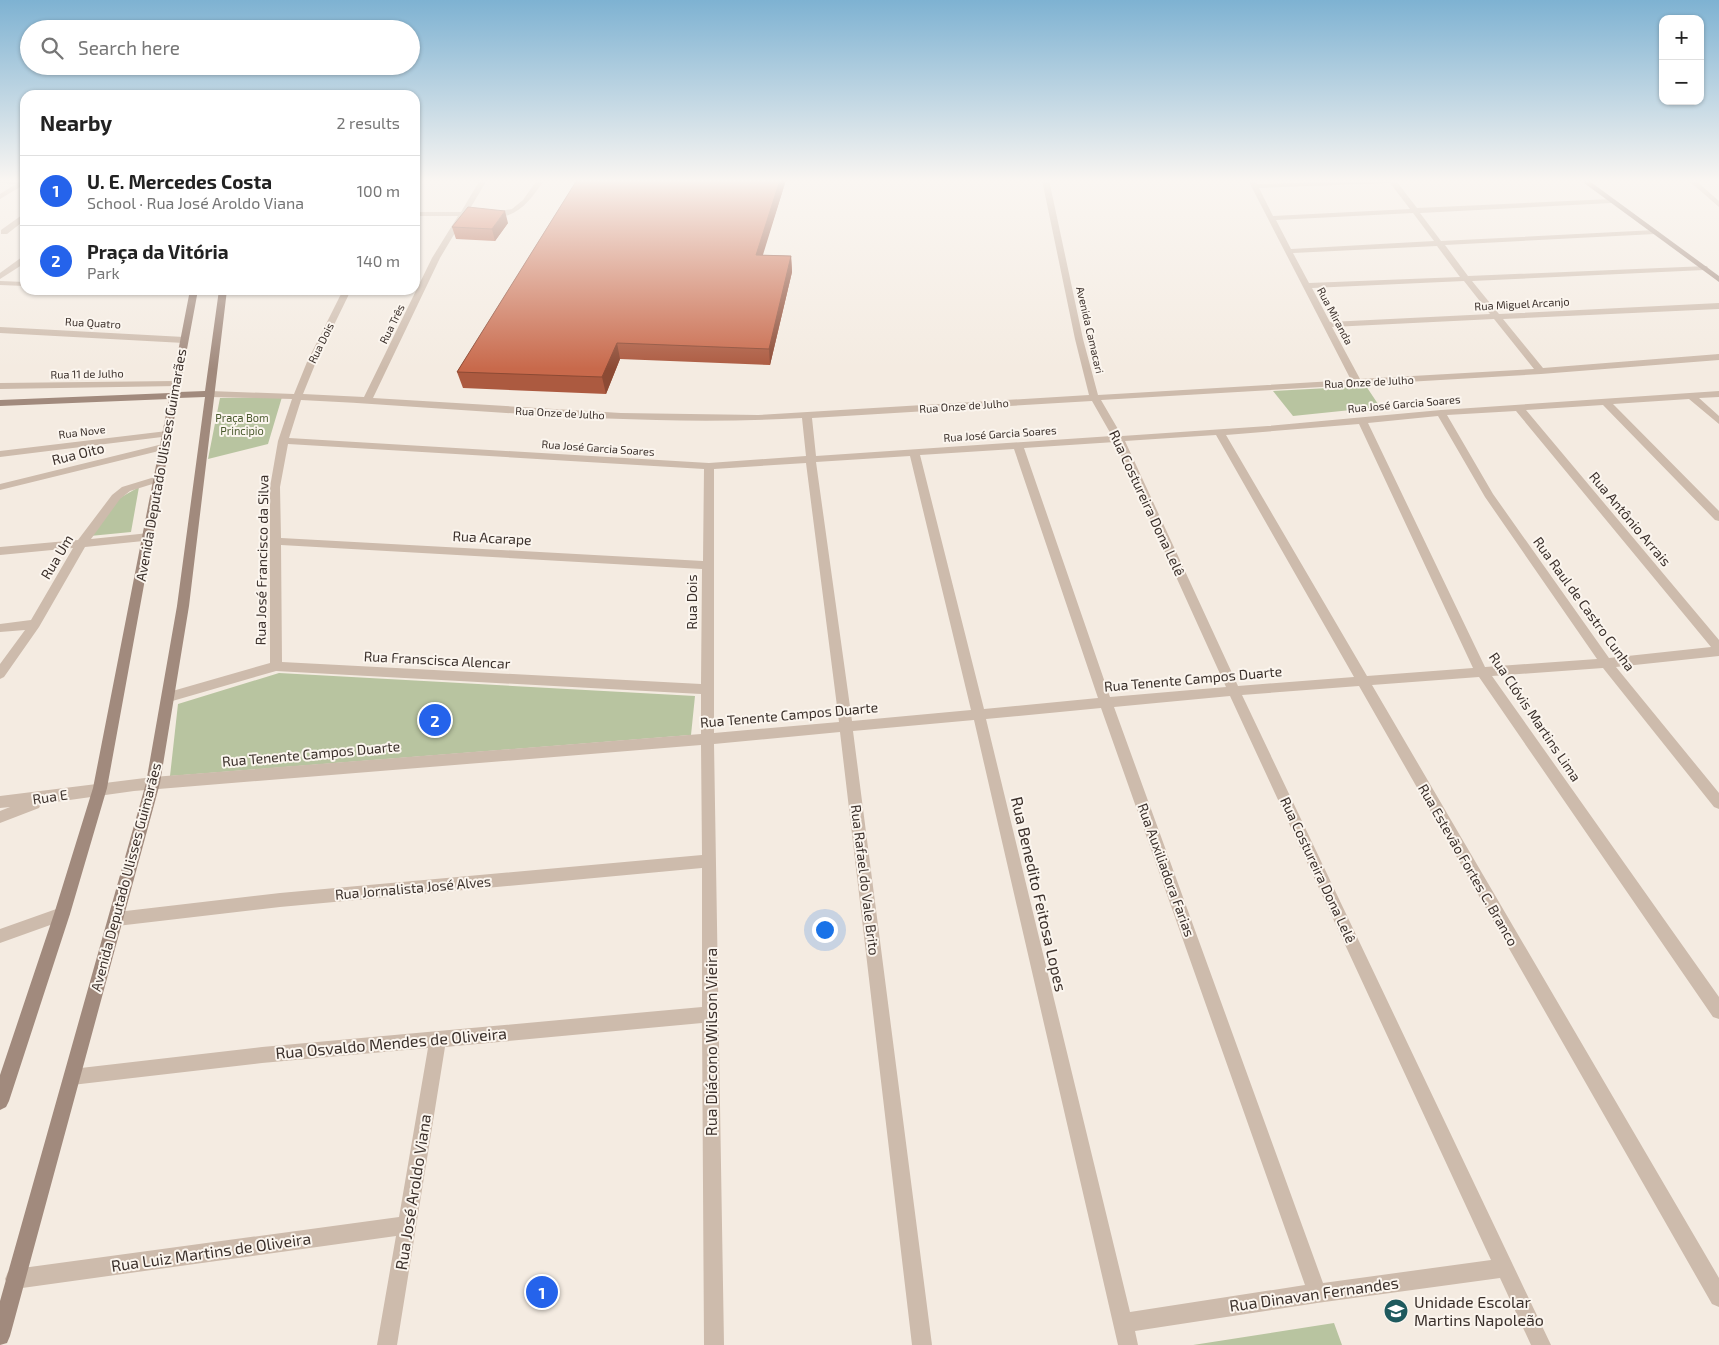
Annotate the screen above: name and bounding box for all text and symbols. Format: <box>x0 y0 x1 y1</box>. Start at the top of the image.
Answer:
map controls <box>1659 15 1704 105</box>
button: + <box>1659 15 1704 60</box>
search box <box>20 20 420 75</box>
icon: search <box>38 34 66 62</box>
text: Search here <box>78 36 180 59</box>
button: − <box>1659 60 1704 105</box>
text: Nearby <box>40 110 112 135</box>
text: 2 results <box>337 113 400 132</box>
text: U. E. Mercedes Costa <box>87 170 272 193</box>
text: 1 <box>53 181 59 200</box>
text: 100 m <box>357 181 400 200</box>
text: School · Rua José Aroldo Viana <box>87 193 304 212</box>
text: Praça da Vitória <box>87 240 229 263</box>
text: 2 <box>51 251 61 270</box>
text: 140 m <box>357 251 400 270</box>
text: Park <box>87 263 120 282</box>
street label: Avenida Camacari <box>1074 285 1107 375</box>
street label: Rua Miranda <box>1315 285 1356 347</box>
street label: Rua Miguel Arcanjo <box>1474 295 1570 313</box>
street label: Rua Três <box>376 301 407 346</box>
street label: Rua Quatro <box>65 315 121 331</box>
street label: Rua Dois <box>305 320 336 365</box>
street label: Avenida Deputado Ulisses Guimarães <box>132 347 189 583</box>
street label: Rua 11 de Julho <box>50 366 124 381</box>
street label: Rua Onze de Julho <box>1324 373 1414 390</box>
street label: Rua José Garcia Soares <box>1347 392 1461 415</box>
street label: Rua Onze de Julho <box>919 396 1009 415</box>
street label: Rua Onze de Julho <box>515 404 605 421</box>
park label: Praça Bom Principio <box>215 411 269 437</box>
street label: Rua Nove <box>58 422 106 441</box>
street label: Rua José Garcia Soares <box>943 423 1057 444</box>
street label: Rua Costureira Dona Lelê <box>1106 427 1189 579</box>
street label: Rua José Garcia Soares <box>541 437 655 458</box>
street label: Rua Oito <box>50 439 106 468</box>
street label: Rua Antônio Arrais <box>1586 468 1675 569</box>
street label: Rua José Francisco da Silva <box>252 475 271 645</box>
street label: Rua Acarape <box>452 527 532 548</box>
street label: Rua Um <box>37 531 76 582</box>
street label: Rua Raul de Castro Cunha <box>1530 533 1639 674</box>
street label: Rua Dois <box>683 574 700 630</box>
street label: Rua Franscisca Alencar <box>363 647 511 672</box>
street label: Rua Clóvis Martins Lima <box>1486 649 1585 784</box>
street label: Rua Tenente Campos Duarte <box>1103 662 1283 695</box>
street label: Rua Tenente Campos Duarte <box>699 698 879 731</box>
pin: 2 <box>419 701 451 739</box>
street label: Rua Tenente Campos Duarte <box>221 737 401 770</box>
street label: Avenida Deputado Ulisses Guimarães <box>87 761 164 993</box>
street label: Rua Estevão Fortes C. Branco <box>1415 781 1522 949</box>
street label: Rua E <box>31 786 69 807</box>
street label: Rua Costureira Dona Lelê <box>1277 794 1360 946</box>
street label: Rua Benedito Feitosa Lopes <box>1008 795 1071 993</box>
street label: Rua Auxiliadora Farias <box>1134 801 1199 939</box>
street label: Rua Rafael do Vale Brito <box>848 804 883 956</box>
street label: Rua Jornalista José Alves <box>334 872 492 903</box>
your location <box>812 917 838 943</box>
street label: Rua Diácono Wilson Vieira <box>701 948 720 1136</box>
street label: Rua Osvaldo Mendes de Oliveira <box>274 1023 507 1062</box>
street label: Rua José Aroldo Viana <box>391 1113 434 1271</box>
street label: Rua Luiz Martins de Oliveira <box>110 1228 312 1275</box>
street label: Rua Dinavan Fernandes <box>1228 1272 1400 1315</box>
pin: 1 <box>526 1273 558 1311</box>
place label: Unidade Escolar Martins Napoleão <box>1414 1292 1544 1329</box>
school or university icon: Unidade Escolar Martins Napoleão <box>1383 1298 1409 1324</box>

